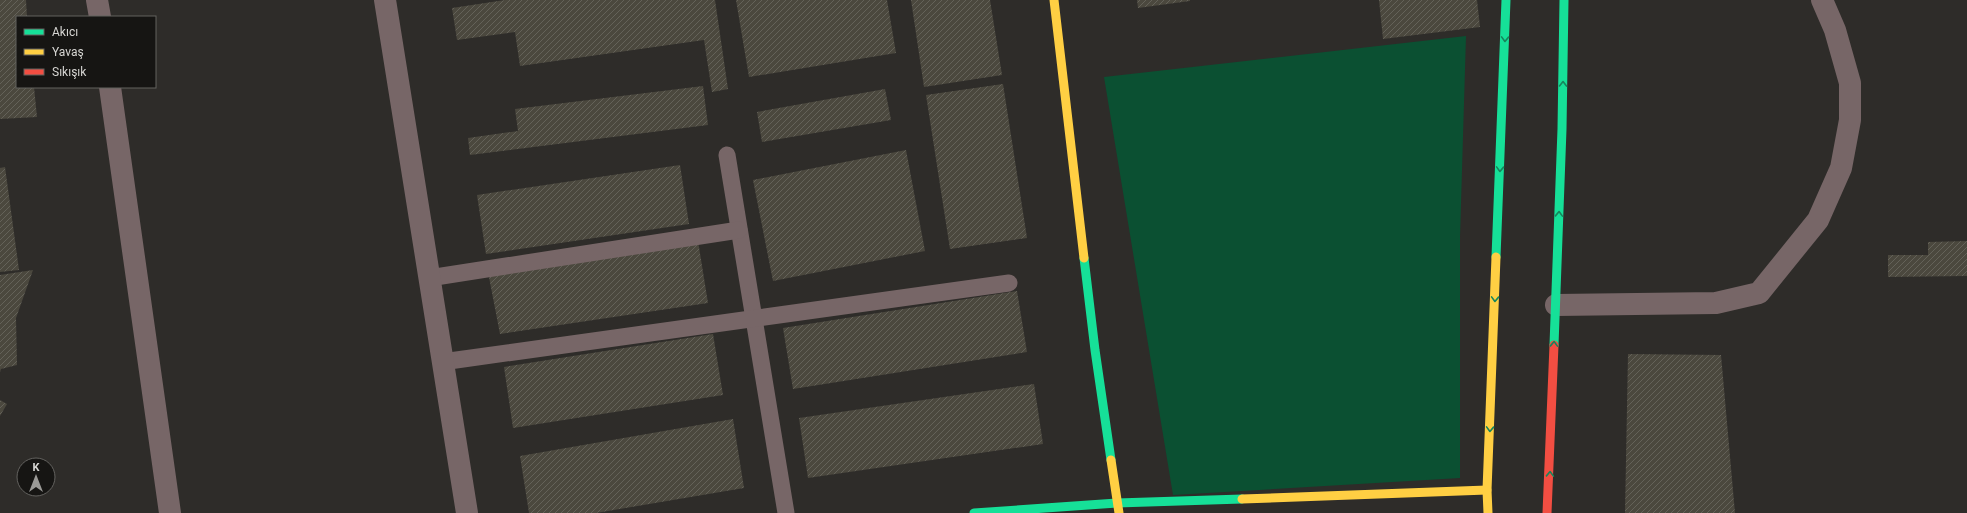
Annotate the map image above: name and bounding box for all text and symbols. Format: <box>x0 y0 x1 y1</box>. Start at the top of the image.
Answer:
legend <box>16 16 156 88</box>
text: Akıcı <box>52 25 78 39</box>
one-way arrow <box>1500 36 1509 42</box>
text: Yavaş <box>52 45 84 59</box>
text: Sıkışık <box>52 65 87 79</box>
one-way arrow <box>1559 81 1567 87</box>
one-way arrow <box>1495 166 1504 172</box>
one-way arrow <box>1555 211 1563 217</box>
one-way arrow <box>1491 296 1499 302</box>
one-way arrow <box>1550 341 1559 347</box>
one-way arrow <box>1485 426 1494 432</box>
north arrow <box>16 457 56 497</box>
text: K <box>33 461 41 474</box>
one-way arrow <box>1545 471 1554 477</box>

